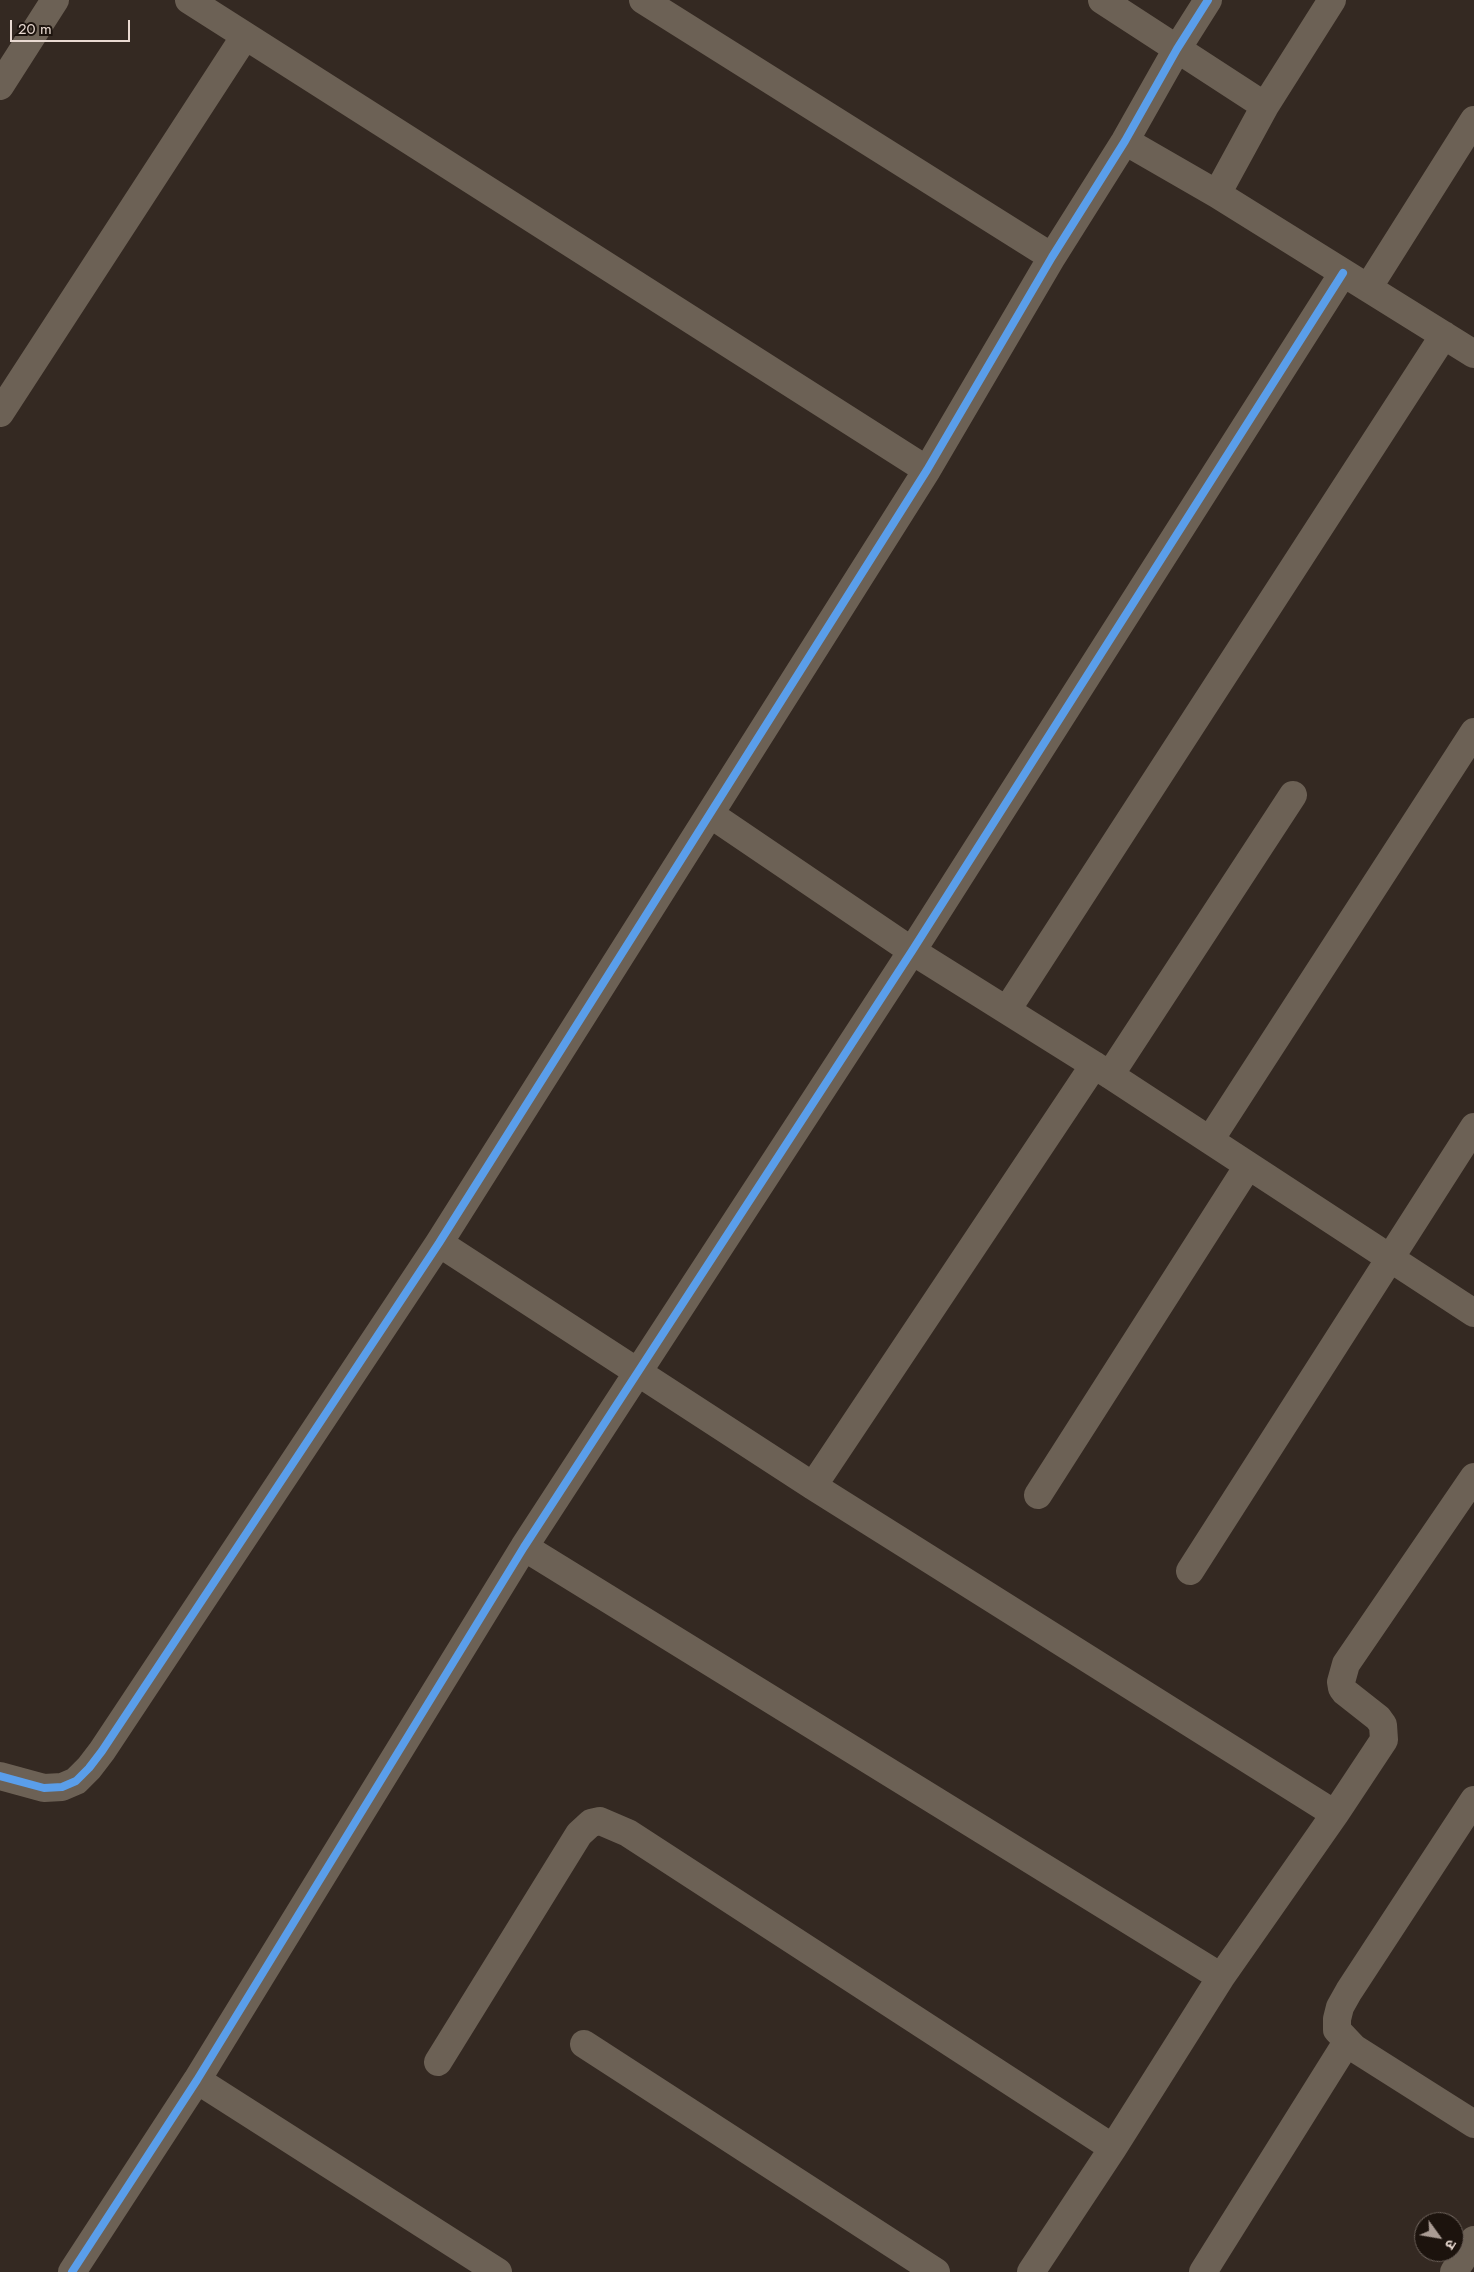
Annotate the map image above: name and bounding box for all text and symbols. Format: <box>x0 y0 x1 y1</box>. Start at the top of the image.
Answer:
scale bar <box>12 10 132 42</box>
text: 20 m <box>18 18 52 40</box>
north arrow <box>1414 2212 1464 2262</box>
text: उ <box>1440 2236 1462 2253</box>

